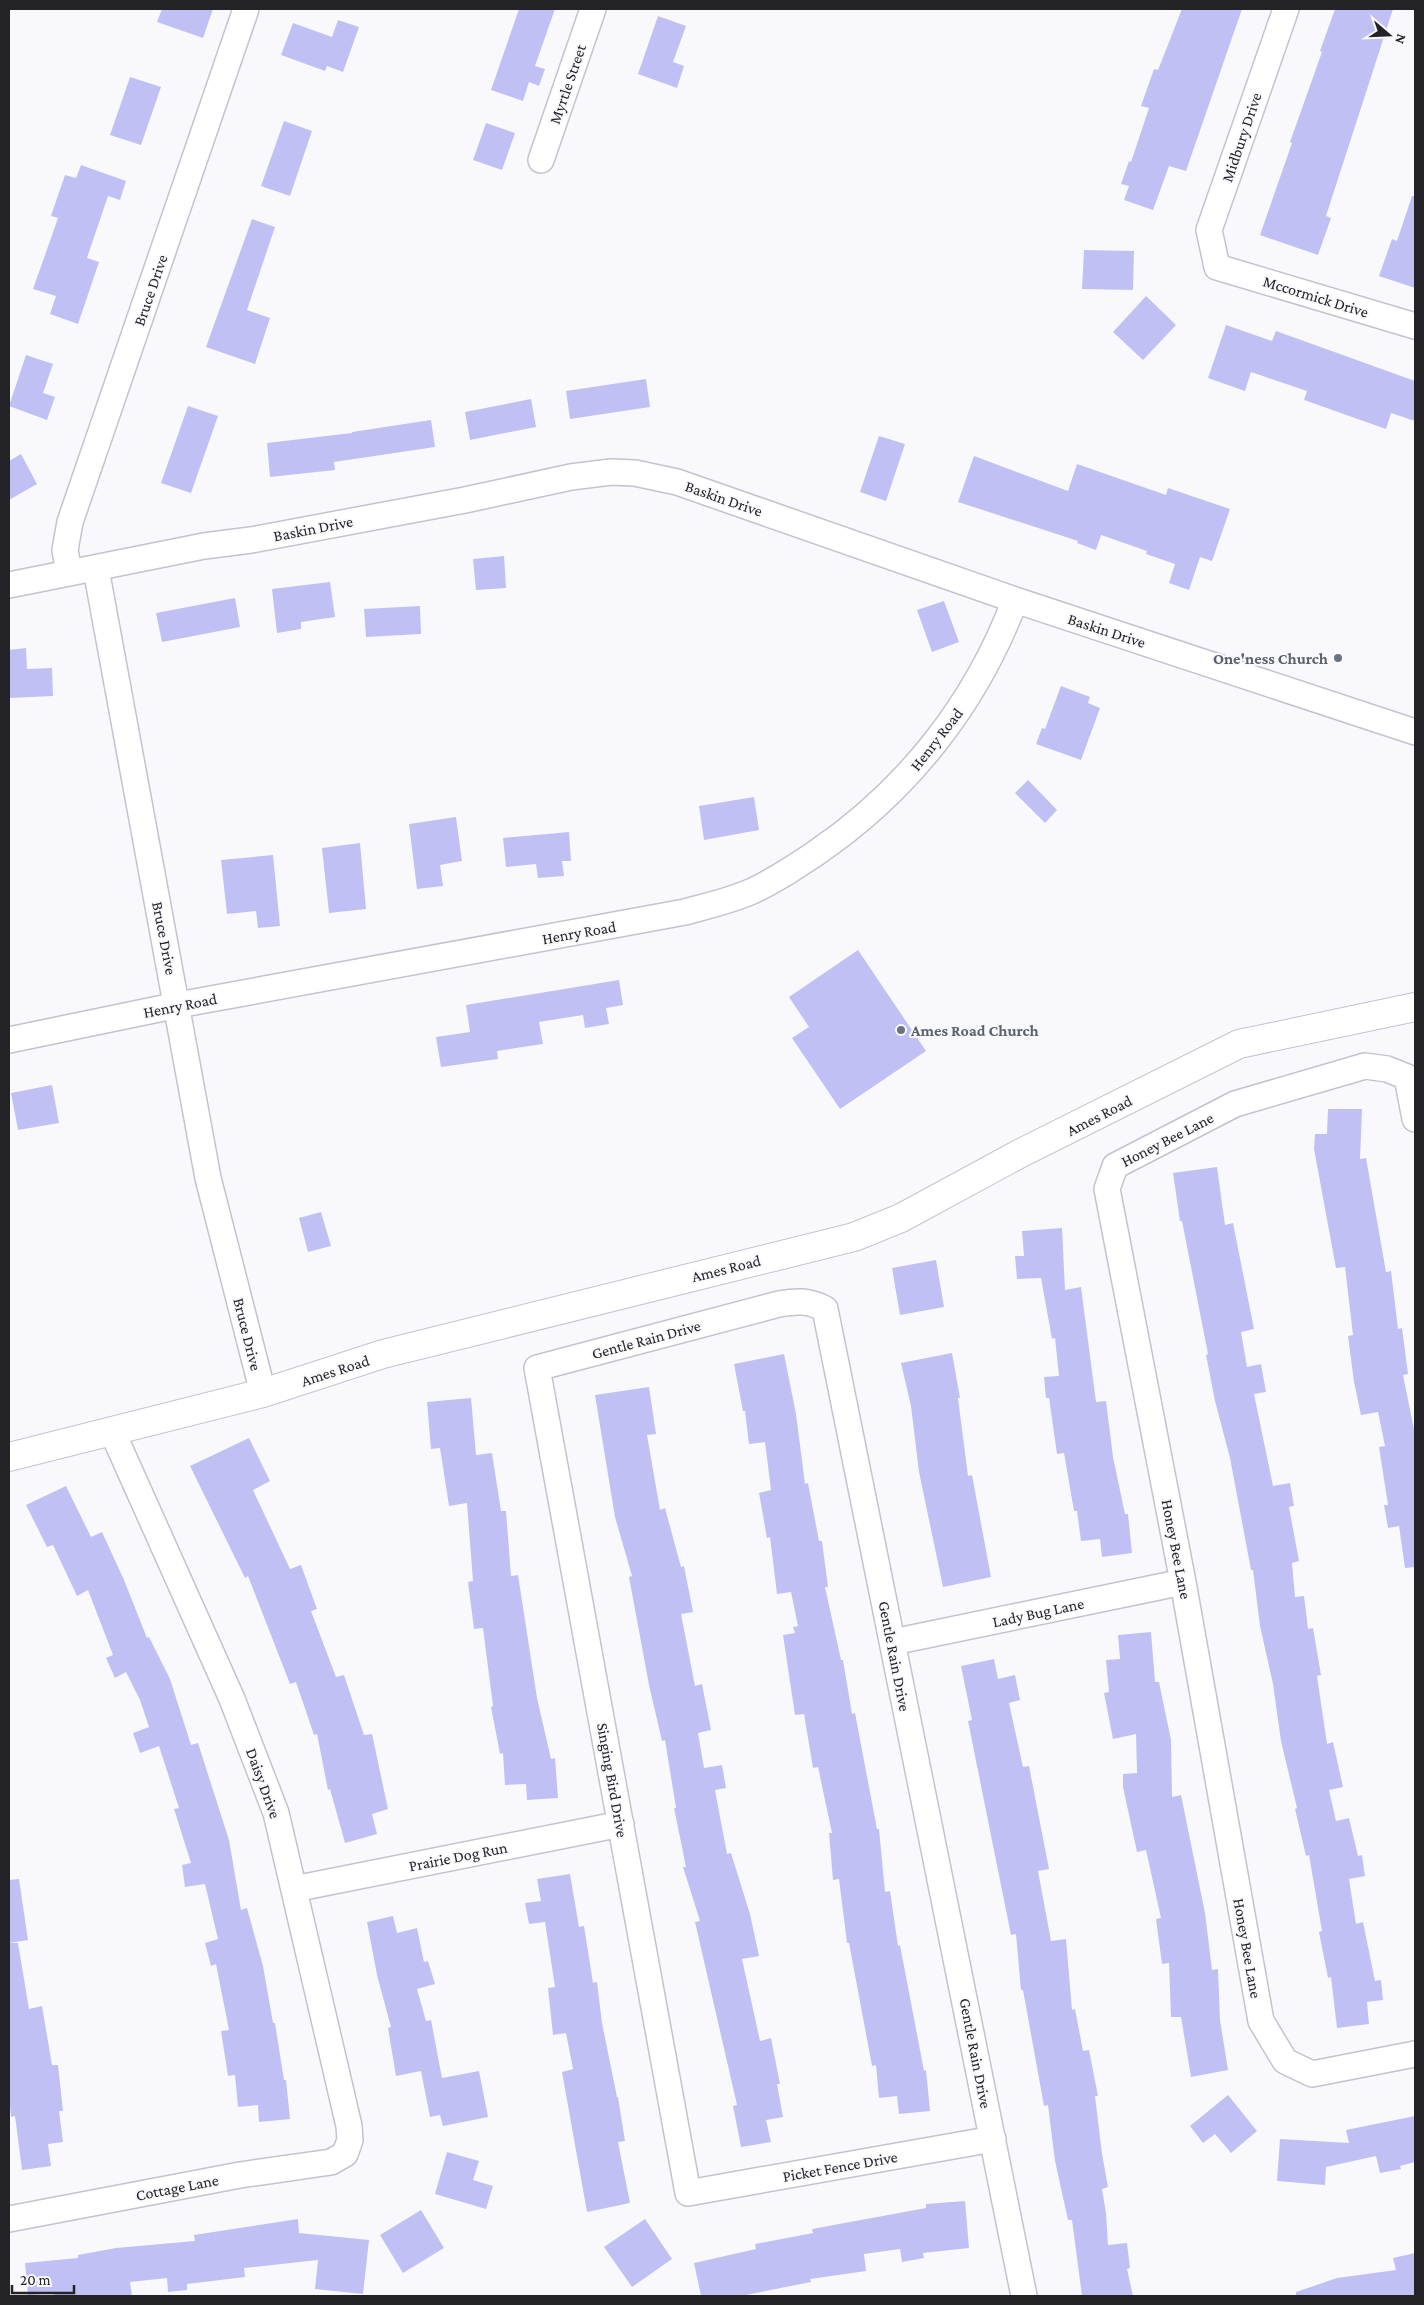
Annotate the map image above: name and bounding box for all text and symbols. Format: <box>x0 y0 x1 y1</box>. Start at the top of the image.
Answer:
north arrow <box>1364 10 1414 60</box>
text: N <box>1392 32 1410 47</box>
street label: Myrtle Street <box>546 41 590 127</box>
street label: Midbury Drive <box>1218 90 1266 184</box>
street label: Bruce Drive <box>130 252 171 328</box>
street label: Mccormick Drive <box>1261 272 1370 321</box>
street label: Baskin Drive <box>683 477 765 520</box>
street label: Baskin Drive <box>272 512 354 545</box>
street label: Baskin Drive <box>1066 610 1148 651</box>
place label: One'ness Church <box>1213 650 1328 667</box>
marker: One'ness Church <box>1332 652 1344 664</box>
street label: Henry Road <box>907 704 967 775</box>
street label: Bruce Drive <box>149 900 180 976</box>
street label: Henry Road <box>541 918 618 948</box>
street label: Henry Road <box>142 990 219 1022</box>
place label: Ames Road Church <box>910 1022 1039 1039</box>
marker: Ames Road Church <box>895 1024 907 1036</box>
street label: Ames Road <box>1064 1092 1135 1139</box>
street label: Honey Bee Lane <box>1118 1109 1217 1171</box>
street label: Ames Road <box>690 1252 763 1285</box>
street label: Bruce Drive <box>230 1296 265 1372</box>
street label: Gentle Rain Drive <box>590 1317 702 1362</box>
street label: Ames Road <box>299 1351 372 1389</box>
street label: Honey Bee Lane <box>1158 1498 1195 1601</box>
street label: Lady Bug Lane <box>991 1594 1086 1631</box>
street label: Gentle Rain Drive <box>875 1599 914 1713</box>
street label: Singing Bird Drive <box>593 1721 631 1839</box>
street label: Daisy Drive <box>242 1746 284 1821</box>
street label: Prairie Dog Run <box>407 1839 509 1875</box>
street label: Honey Bee Lane <box>1229 1897 1265 2000</box>
street label: Gentle Rain Drive <box>956 1996 995 2110</box>
street label: Picket Fence Drive <box>781 2148 899 2185</box>
street label: Cottage Lane <box>134 2171 220 2205</box>
scale bar <box>12 2262 75 2294</box>
text: 20 m <box>20 2272 51 2288</box>

